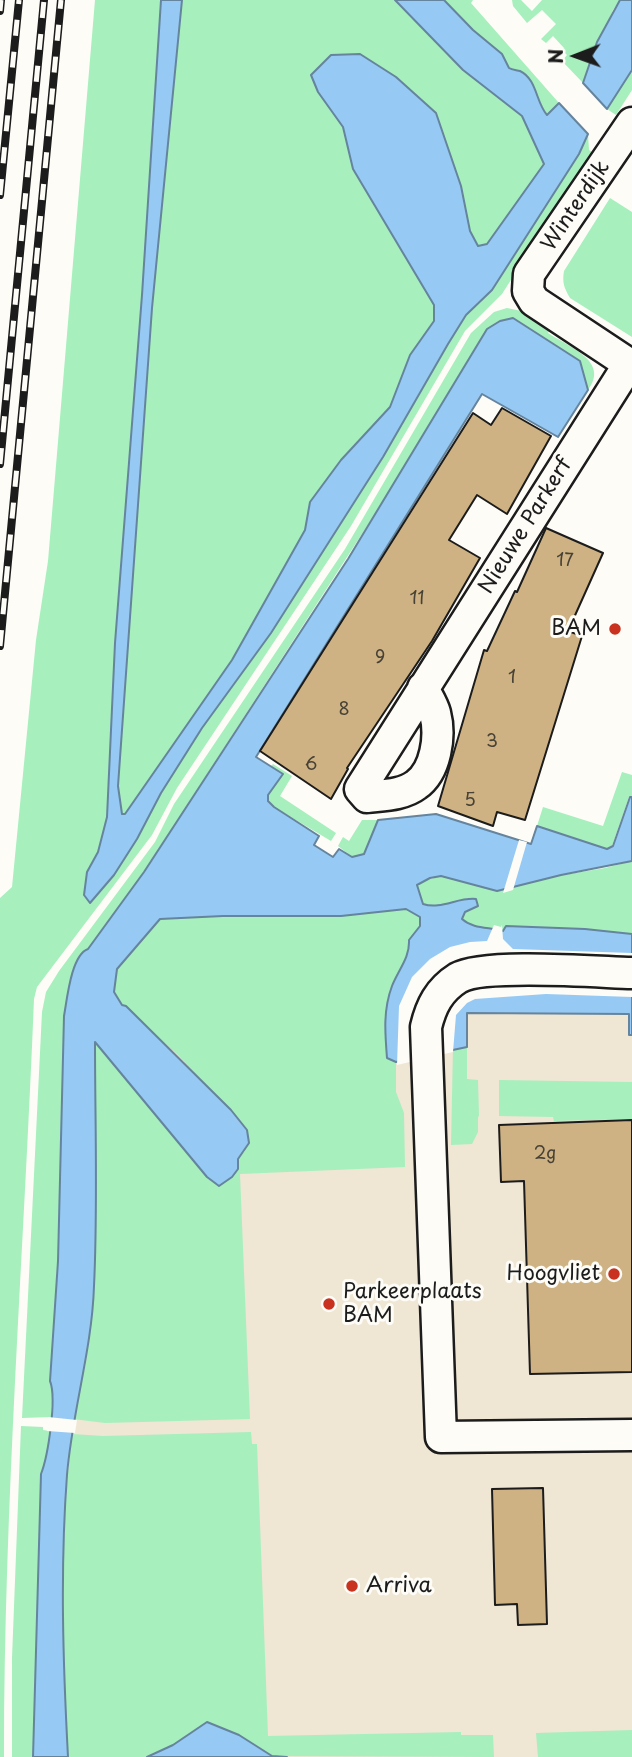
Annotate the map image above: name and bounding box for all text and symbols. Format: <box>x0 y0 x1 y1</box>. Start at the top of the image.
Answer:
north arrow <box>541 21 611 91</box>
text: N <box>541 49 569 64</box>
street label: Winterdijk <box>536 156 616 256</box>
street label: Nieuwe Parkerf <box>474 453 578 599</box>
house number: 17 <box>556 550 574 572</box>
house number: 11 <box>409 588 425 610</box>
place label: BAM <box>551 616 601 642</box>
marker: BAM <box>607 621 623 637</box>
house number: 9 <box>375 647 385 669</box>
house number: 1 <box>508 667 516 689</box>
house number: 8 <box>338 699 350 721</box>
house number: 3 <box>486 731 498 753</box>
house number: 6 <box>305 754 317 776</box>
house number: 5 <box>464 790 476 812</box>
house number: 2g <box>534 1143 556 1165</box>
place label: Hoogvliet <box>507 1261 600 1287</box>
marker: Hoogvliet <box>606 1266 622 1282</box>
place label: Parkeerplaats BAM <box>343 1279 482 1329</box>
marker: Parkeerplaats BAM <box>321 1296 337 1312</box>
place label: Arriva <box>366 1573 432 1599</box>
marker: Arriva <box>344 1578 360 1594</box>

